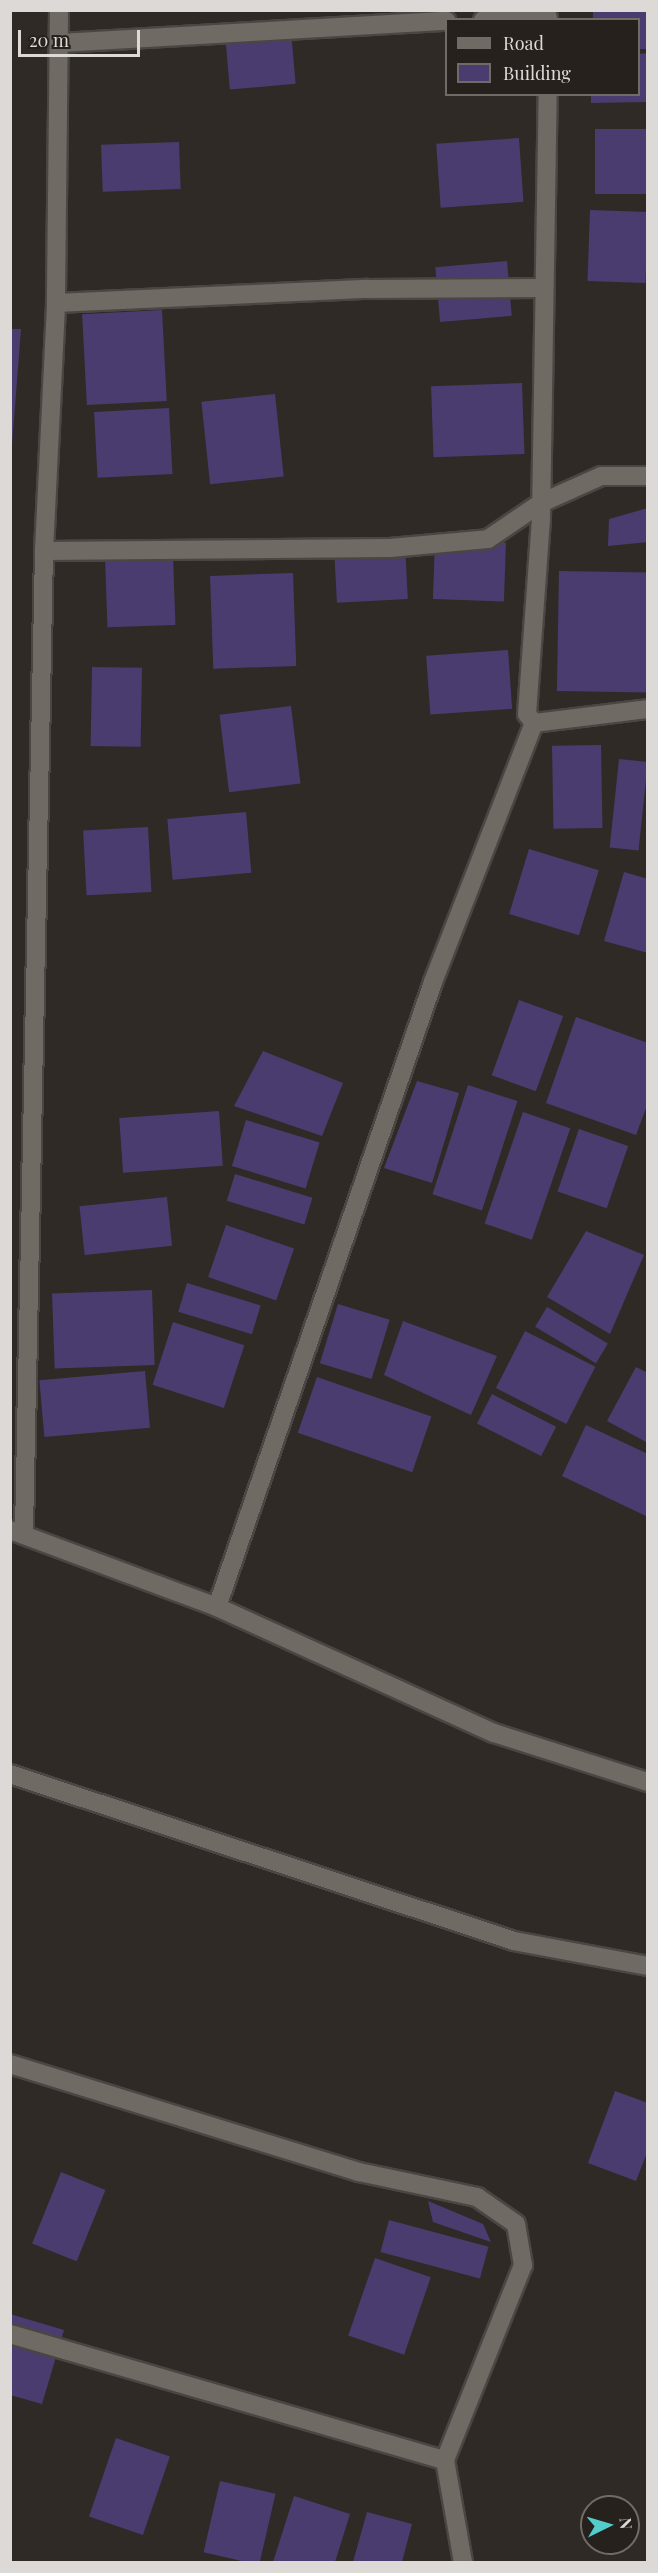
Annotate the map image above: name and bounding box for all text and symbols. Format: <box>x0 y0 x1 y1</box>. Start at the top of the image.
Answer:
scale bar <box>21 18 142 56</box>
legend <box>445 18 640 96</box>
text: 20 m <box>29 28 69 52</box>
text: Road <box>503 31 544 55</box>
text: Building <box>503 61 571 85</box>
north arrow <box>580 2495 640 2555</box>
text: N <box>615 2517 637 2530</box>

